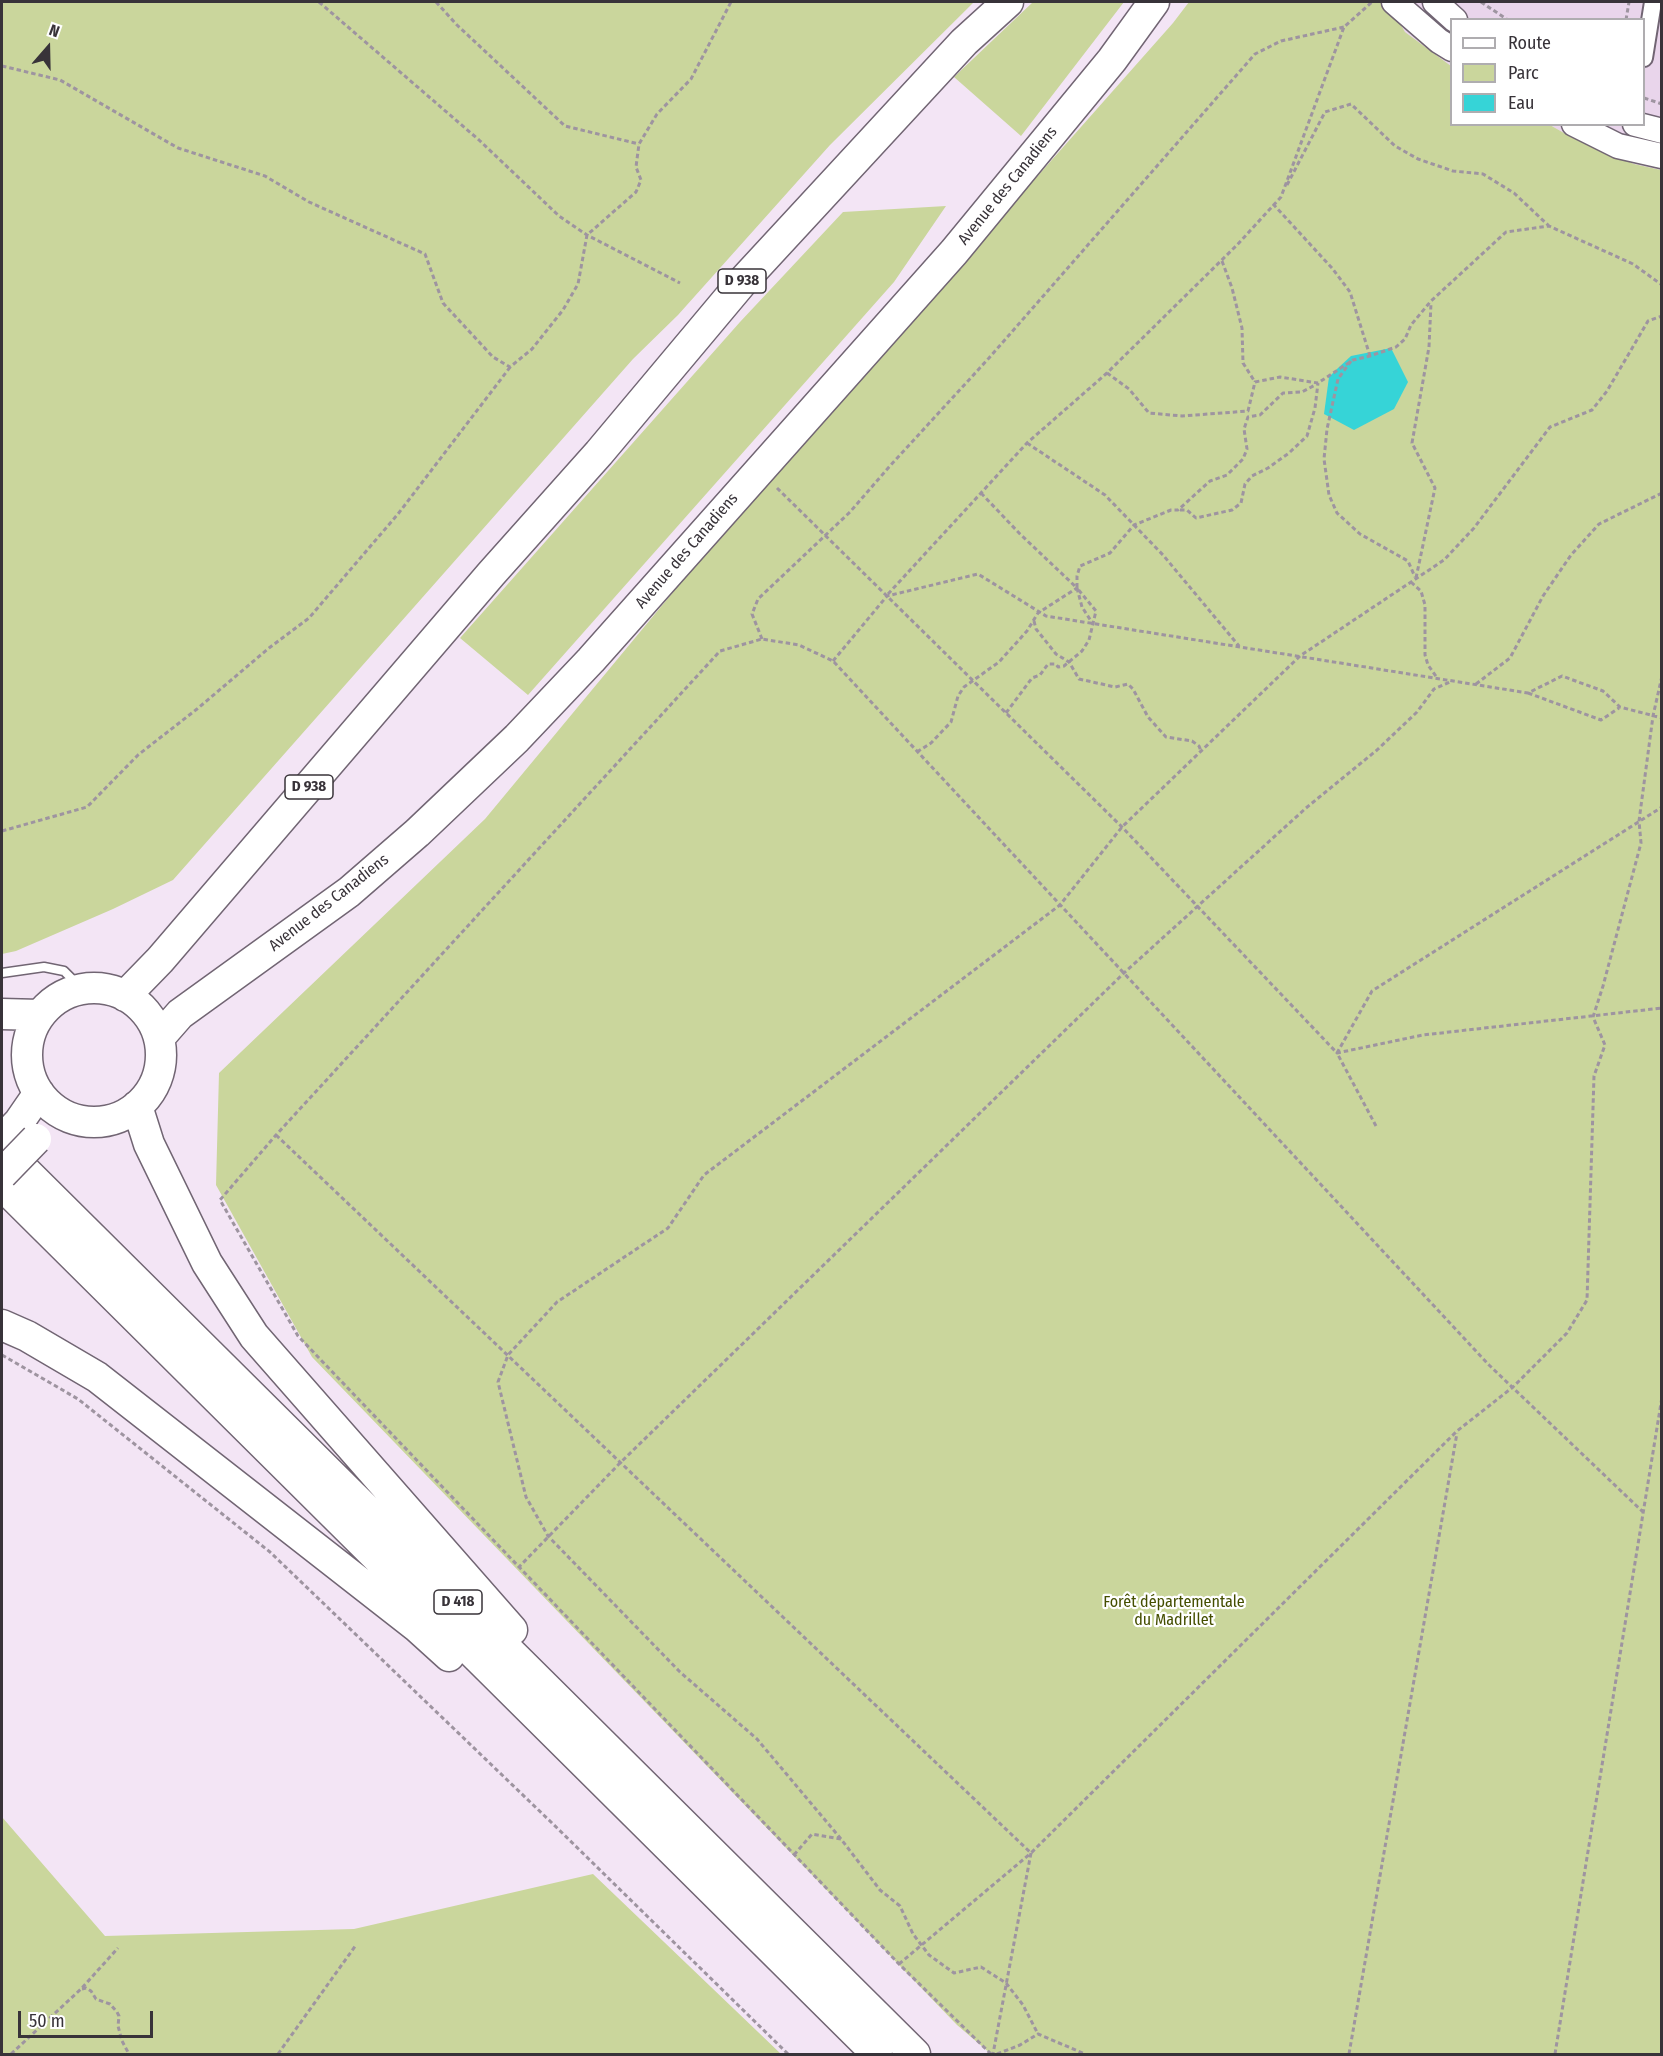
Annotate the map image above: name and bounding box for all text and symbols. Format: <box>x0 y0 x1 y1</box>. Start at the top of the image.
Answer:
north arrow <box>18 18 78 78</box>
legend <box>1450 18 1645 126</box>
text: N <box>47 20 62 41</box>
text: Route <box>1508 32 1551 54</box>
text: Parc <box>1508 62 1539 84</box>
text: Eau <box>1508 92 1534 114</box>
street label: Avenue des Canadiens <box>954 123 1062 249</box>
road number: D 938 <box>718 269 766 293</box>
street label: Avenue des Canadiens <box>632 489 742 613</box>
road number: D 938 <box>285 775 333 799</box>
street label: Avenue des Canadiens <box>265 850 393 956</box>
road number: D 418 <box>434 1590 482 1614</box>
park label: Forêt départementale du Madrillet <box>1103 1593 1245 1631</box>
scale bar <box>21 1999 156 2037</box>
text: 50 m <box>29 2010 65 2032</box>

